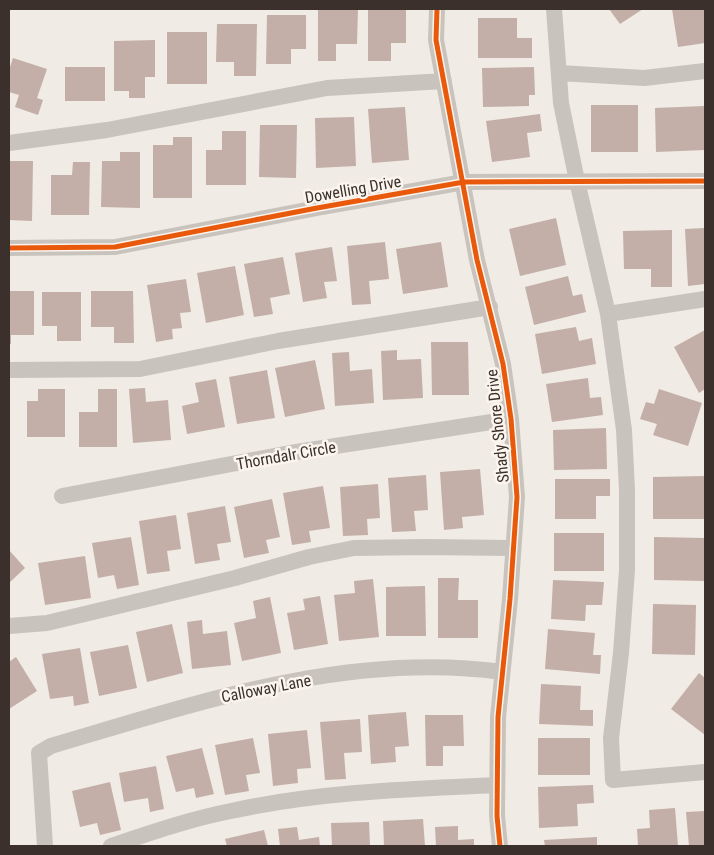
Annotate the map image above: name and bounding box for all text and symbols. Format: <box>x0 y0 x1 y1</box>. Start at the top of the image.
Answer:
street label: Dowelling Drive <box>304 172 403 207</box>
street label: Shady Shore Drive <box>482 368 513 484</box>
street label: Thorndalr Circle <box>235 437 337 474</box>
street label: Calloway Lane <box>220 670 313 706</box>

